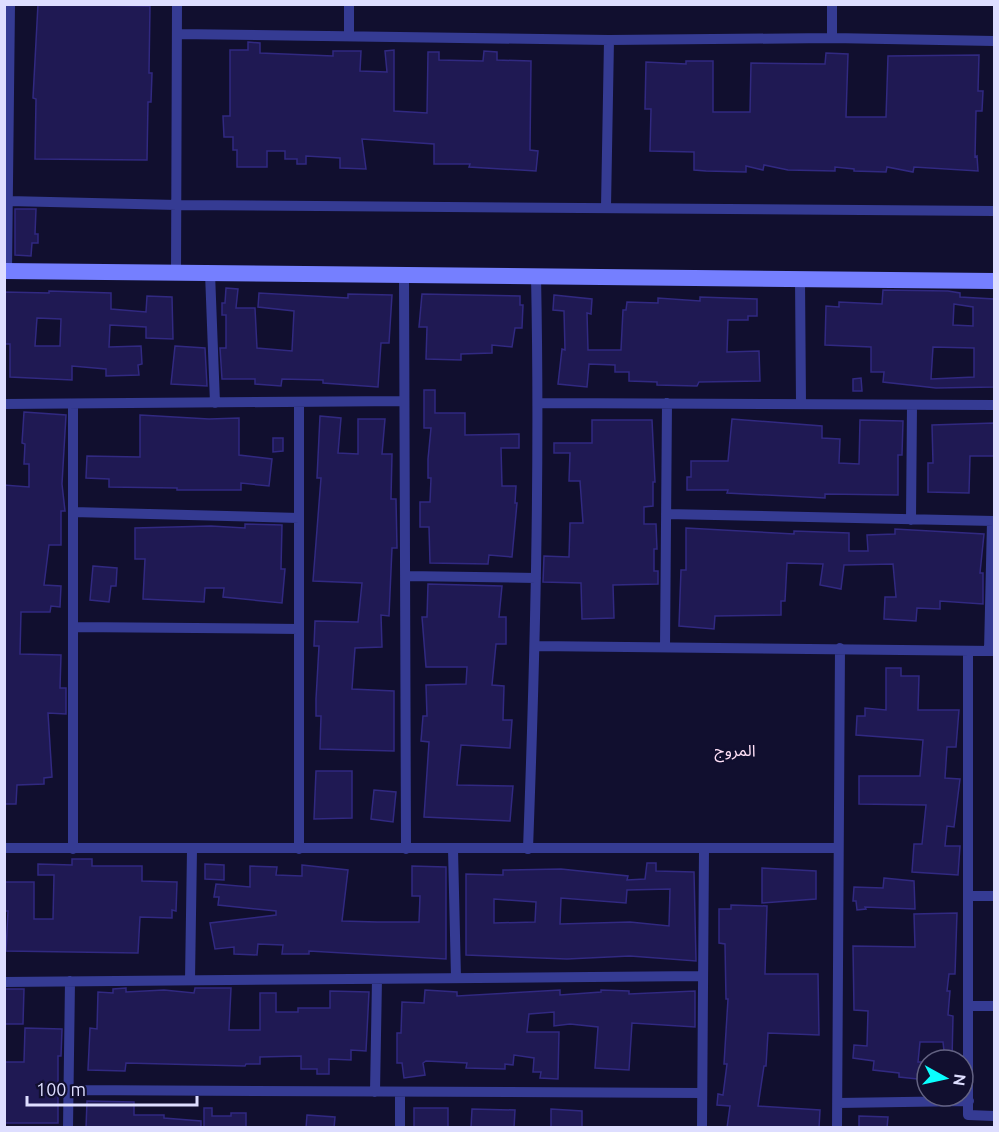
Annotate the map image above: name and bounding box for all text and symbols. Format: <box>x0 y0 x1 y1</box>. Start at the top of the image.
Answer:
district label: المروج <box>715 741 755 763</box>
north arrow <box>915 1048 975 1108</box>
scale bar <box>27 1069 196 1107</box>
text: N <box>950 1073 970 1087</box>
text: 100 m <box>36 1079 86 1099</box>

